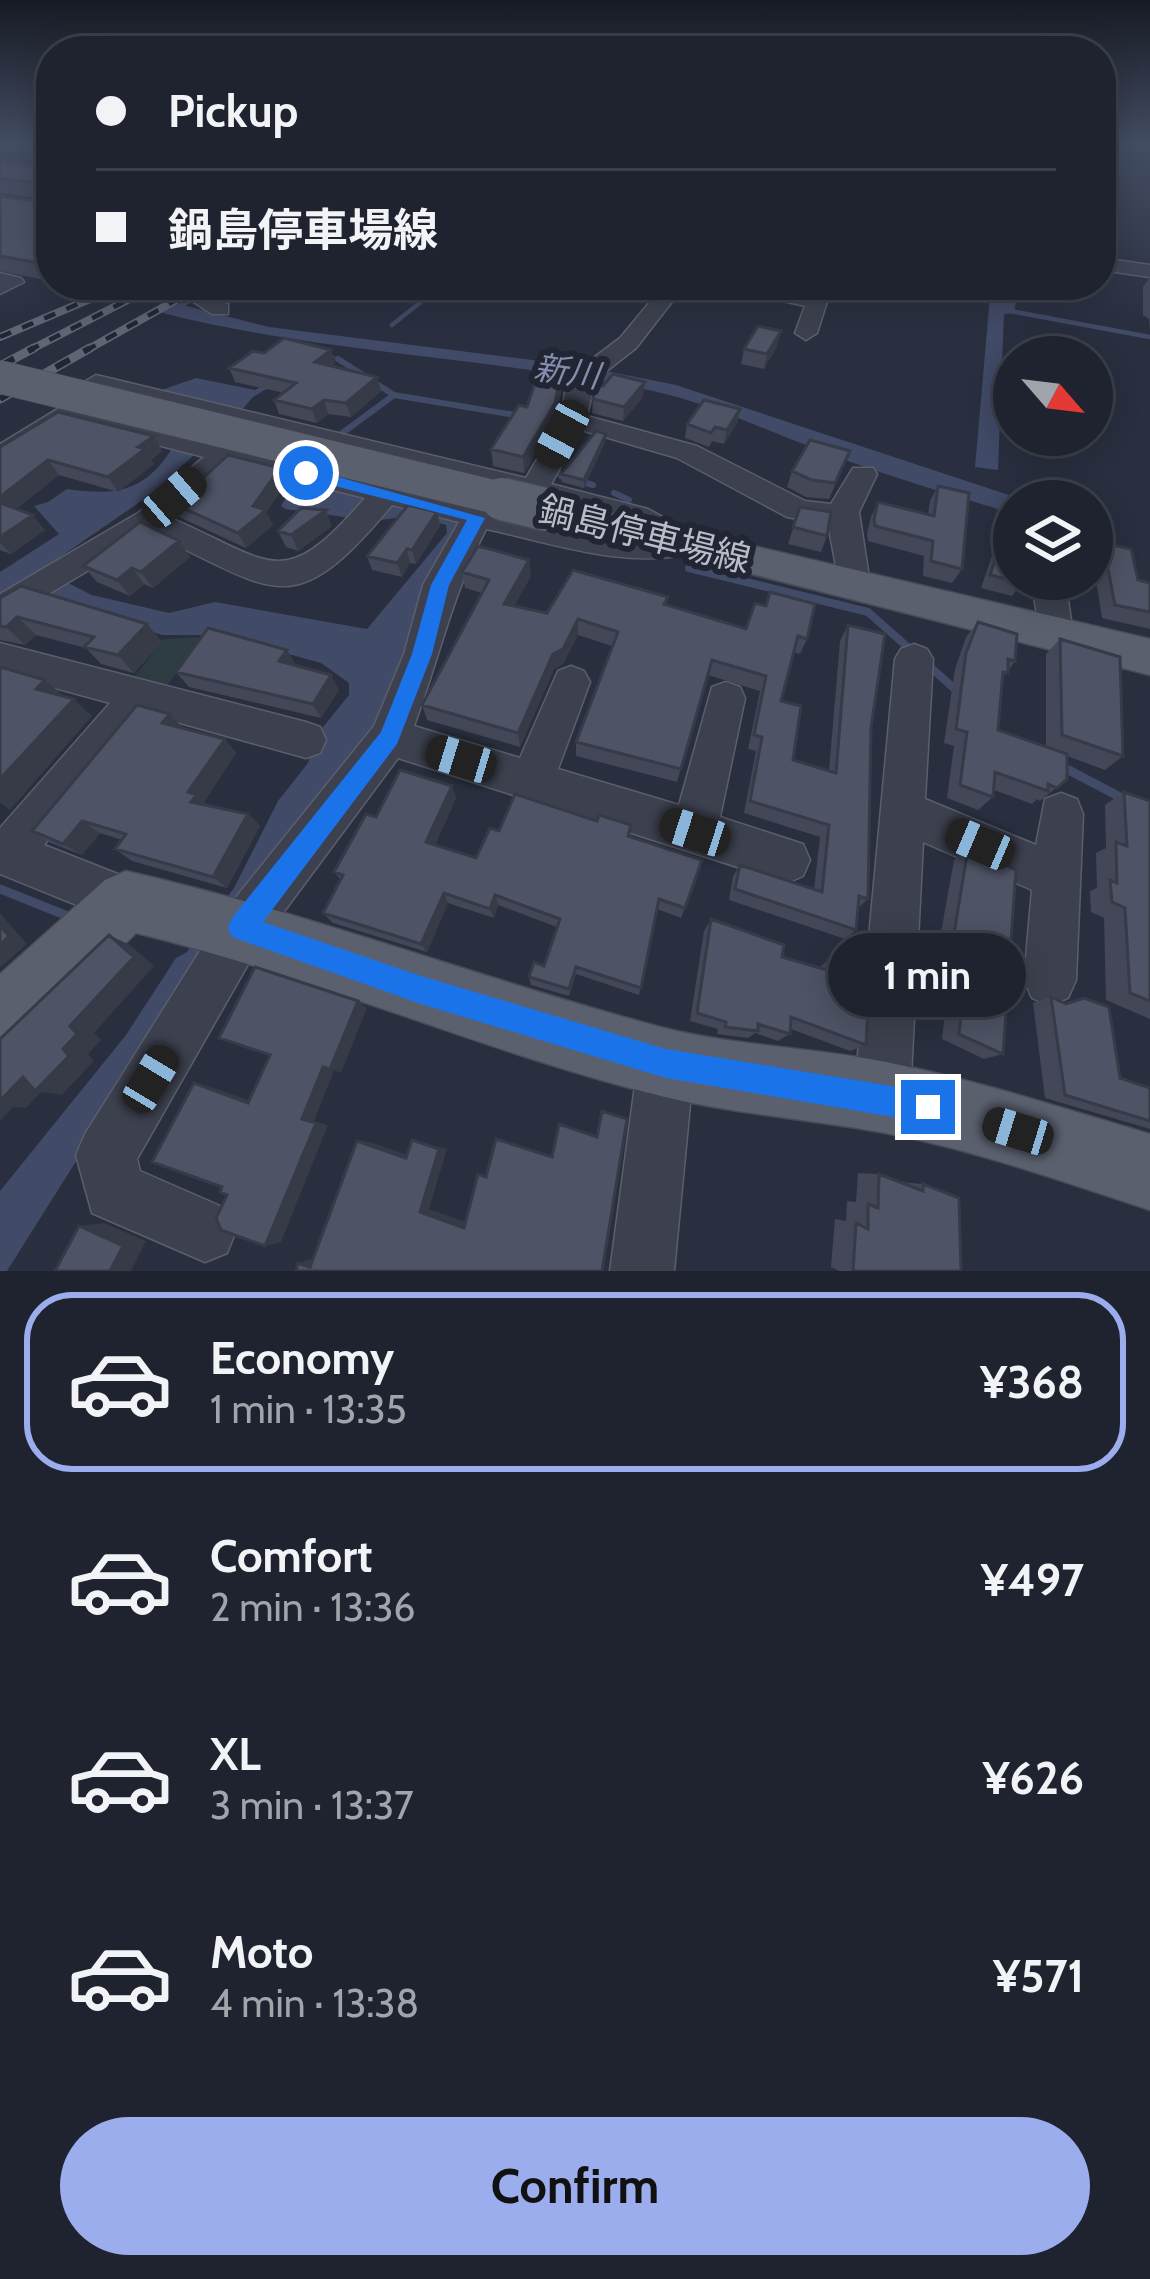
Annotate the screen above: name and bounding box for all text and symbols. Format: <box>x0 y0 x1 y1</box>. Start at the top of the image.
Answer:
text: Pickup <box>168 84 298 138</box>
text: 鍋島停車場線 <box>168 203 438 257</box>
north arrow <box>993 336 1113 456</box>
map controls <box>993 336 1113 600</box>
water label: 新川 <box>532 347 605 396</box>
car <box>529 394 595 474</box>
route start <box>279 446 333 500</box>
car <box>135 460 213 534</box>
button: layers <box>993 480 1113 600</box>
street label: 鍋島停車場線 <box>535 487 755 581</box>
car <box>421 731 501 787</box>
car <box>655 804 735 860</box>
car <box>940 813 1020 875</box>
callout: 1 min <box>829 933 1027 1017</box>
text: 1 min <box>883 951 971 999</box>
car <box>117 1039 185 1119</box>
route end <box>901 1080 955 1134</box>
car <box>978 1103 1058 1159</box>
icon: car <box>66 1328 174 1436</box>
text: Economy <box>210 1331 394 1385</box>
text: ¥368 <box>980 1355 1084 1409</box>
text: 1 min · 13:35 <box>210 1385 407 1433</box>
icon: car <box>66 1526 174 1634</box>
text: Comfort <box>210 1529 373 1583</box>
text: ¥497 <box>981 1553 1084 1607</box>
text: 2 min · 13:36 <box>210 1583 416 1631</box>
icon: car <box>66 1724 174 1832</box>
text: XL <box>210 1727 261 1781</box>
text: ¥626 <box>982 1751 1084 1805</box>
text: 3 min · 13:37 <box>210 1781 414 1829</box>
icon: car <box>66 1922 174 2030</box>
text: Moto <box>210 1925 313 1979</box>
text: ¥571 <box>993 1949 1084 2003</box>
text: 4 min · 13:38 <box>210 1979 419 2027</box>
button: Confirm <box>60 2117 1090 2255</box>

